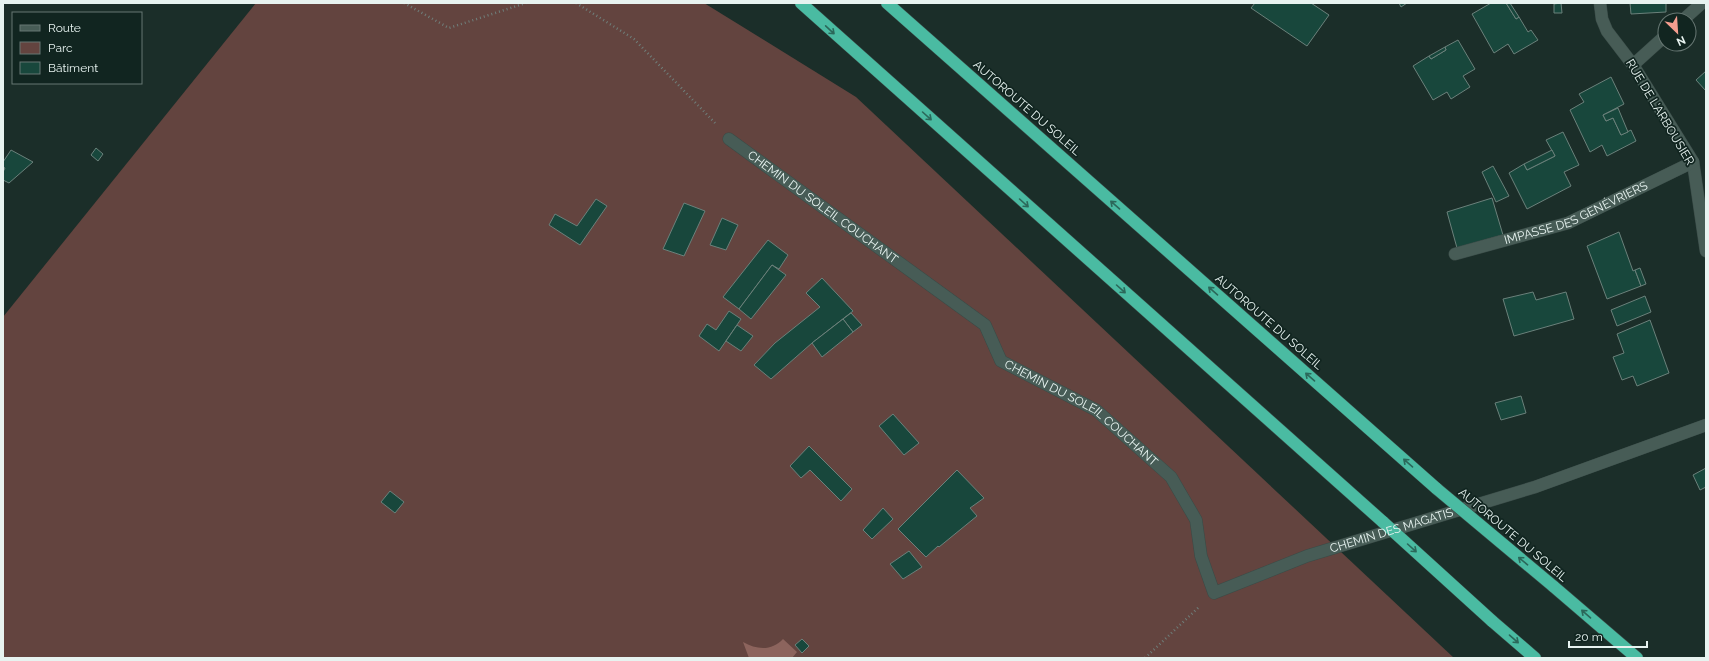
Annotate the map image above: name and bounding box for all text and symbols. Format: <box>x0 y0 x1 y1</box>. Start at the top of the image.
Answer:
legend <box>12 12 142 84</box>
north arrow <box>1657 12 1697 52</box>
text: Route <box>48 21 81 35</box>
one-way arrow <box>825 25 835 34</box>
text: N <box>1674 33 1688 48</box>
text: Parc <box>48 41 73 55</box>
street label: RUE DE L'ARBOUSIER <box>1623 57 1697 168</box>
street label: AUTOROUTE DU SOLEIL <box>970 58 1084 158</box>
text: Bâtiment <box>48 61 98 75</box>
one-way arrow <box>922 112 932 121</box>
street label: CHEMIN DU SOLEIL COUCHANT <box>745 148 901 267</box>
street label: IMPASSE DES GENÉVRIERS <box>1503 178 1650 247</box>
one-way arrow <box>1019 198 1029 207</box>
one-way arrow <box>1111 201 1121 210</box>
street label: AUTOROUTE DU SOLEIL <box>1212 272 1326 372</box>
one-way arrow <box>1116 285 1126 294</box>
one-way arrow <box>1208 286 1218 296</box>
street label: CHEMIN DU SOLEIL COUCHANT <box>1002 357 1161 469</box>
one-way arrow <box>1305 373 1315 382</box>
one-way arrow <box>1402 459 1413 468</box>
street label: AUTOROUTE DU SOLEIL <box>1456 485 1570 585</box>
street label: CHEMIN DES MAGATIS <box>1328 505 1455 556</box>
one-way arrow <box>1407 544 1417 553</box>
one-way arrow <box>1518 557 1529 566</box>
one-way arrow <box>1581 610 1591 619</box>
scale bar <box>1569 623 1647 649</box>
text: 20 m <box>1575 630 1603 644</box>
one-way arrow <box>1509 635 1519 644</box>

